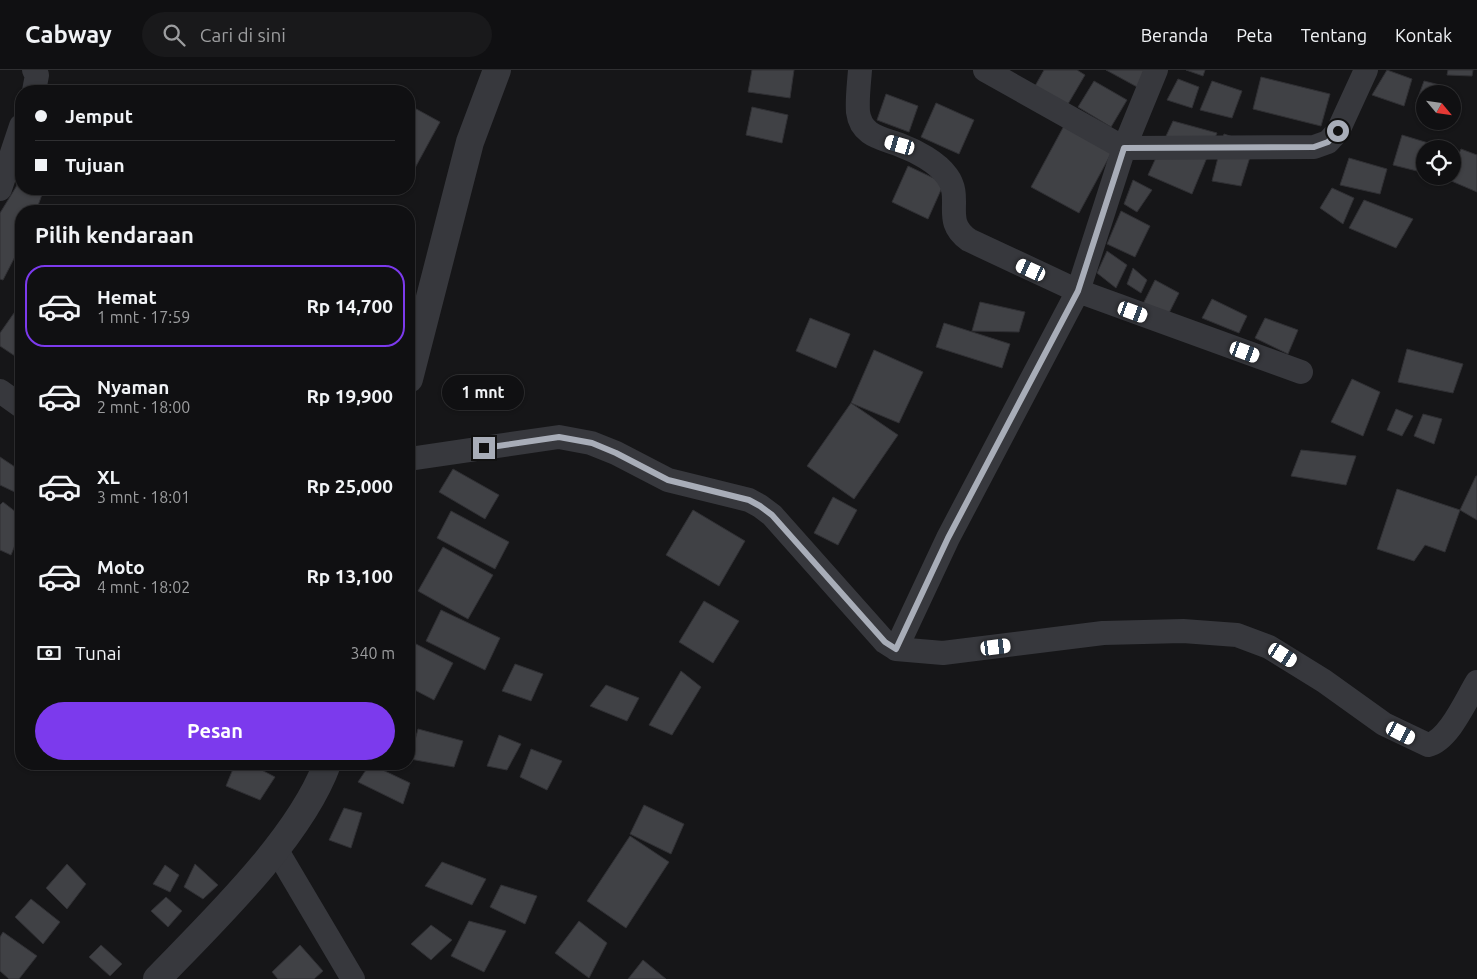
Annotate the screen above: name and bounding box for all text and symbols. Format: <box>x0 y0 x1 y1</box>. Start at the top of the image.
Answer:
search box <box>142 12 492 57</box>
text: Cabway <box>25 21 112 48</box>
icon: search <box>160 21 188 49</box>
text: Cari di sini <box>200 24 286 46</box>
text: Beranda <box>1141 25 1208 45</box>
text: Peta <box>1236 25 1273 45</box>
text: Tentang <box>1301 25 1367 45</box>
text: Kontak <box>1395 25 1452 45</box>
north arrow <box>1416 85 1461 130</box>
map controls <box>1416 85 1461 185</box>
text: Jemput <box>65 105 133 127</box>
route start <box>1327 120 1349 142</box>
car <box>883 134 916 156</box>
button: locate <box>1416 140 1461 185</box>
text: Tujuan <box>65 154 125 176</box>
text: Pilih kendaraan <box>35 222 194 247</box>
car <box>1014 257 1047 283</box>
icon: car <box>37 284 82 329</box>
text: Hemat <box>97 286 157 308</box>
text: Rp 14,700 <box>306 295 393 317</box>
car <box>1116 300 1149 324</box>
text: 1 mnt · 17:59 <box>97 308 190 326</box>
car <box>1228 340 1261 364</box>
icon: car <box>37 374 82 419</box>
text: Nyaman <box>97 376 169 398</box>
callout: 1 mnt <box>443 376 525 410</box>
text: 1 mnt <box>462 383 504 401</box>
text: Rp 19,900 <box>306 385 393 407</box>
text: 2 mnt · 18:00 <box>97 398 190 416</box>
route end <box>473 437 495 459</box>
icon: car <box>37 464 82 509</box>
text: XL <box>97 466 120 488</box>
text: Rp 25,000 <box>306 475 393 497</box>
text: 3 mnt · 18:01 <box>97 488 190 506</box>
icon: car <box>37 554 82 599</box>
text: Moto <box>97 556 145 578</box>
text: Rp 13,100 <box>306 565 393 587</box>
text: 4 mnt · 18:02 <box>97 578 190 596</box>
car <box>980 638 1011 656</box>
icon: cash <box>35 639 63 667</box>
car <box>1266 641 1299 669</box>
text: Tunai <box>75 642 121 664</box>
text: 340 m <box>350 644 395 662</box>
button: Pesan <box>35 702 395 760</box>
car <box>1384 720 1417 746</box>

